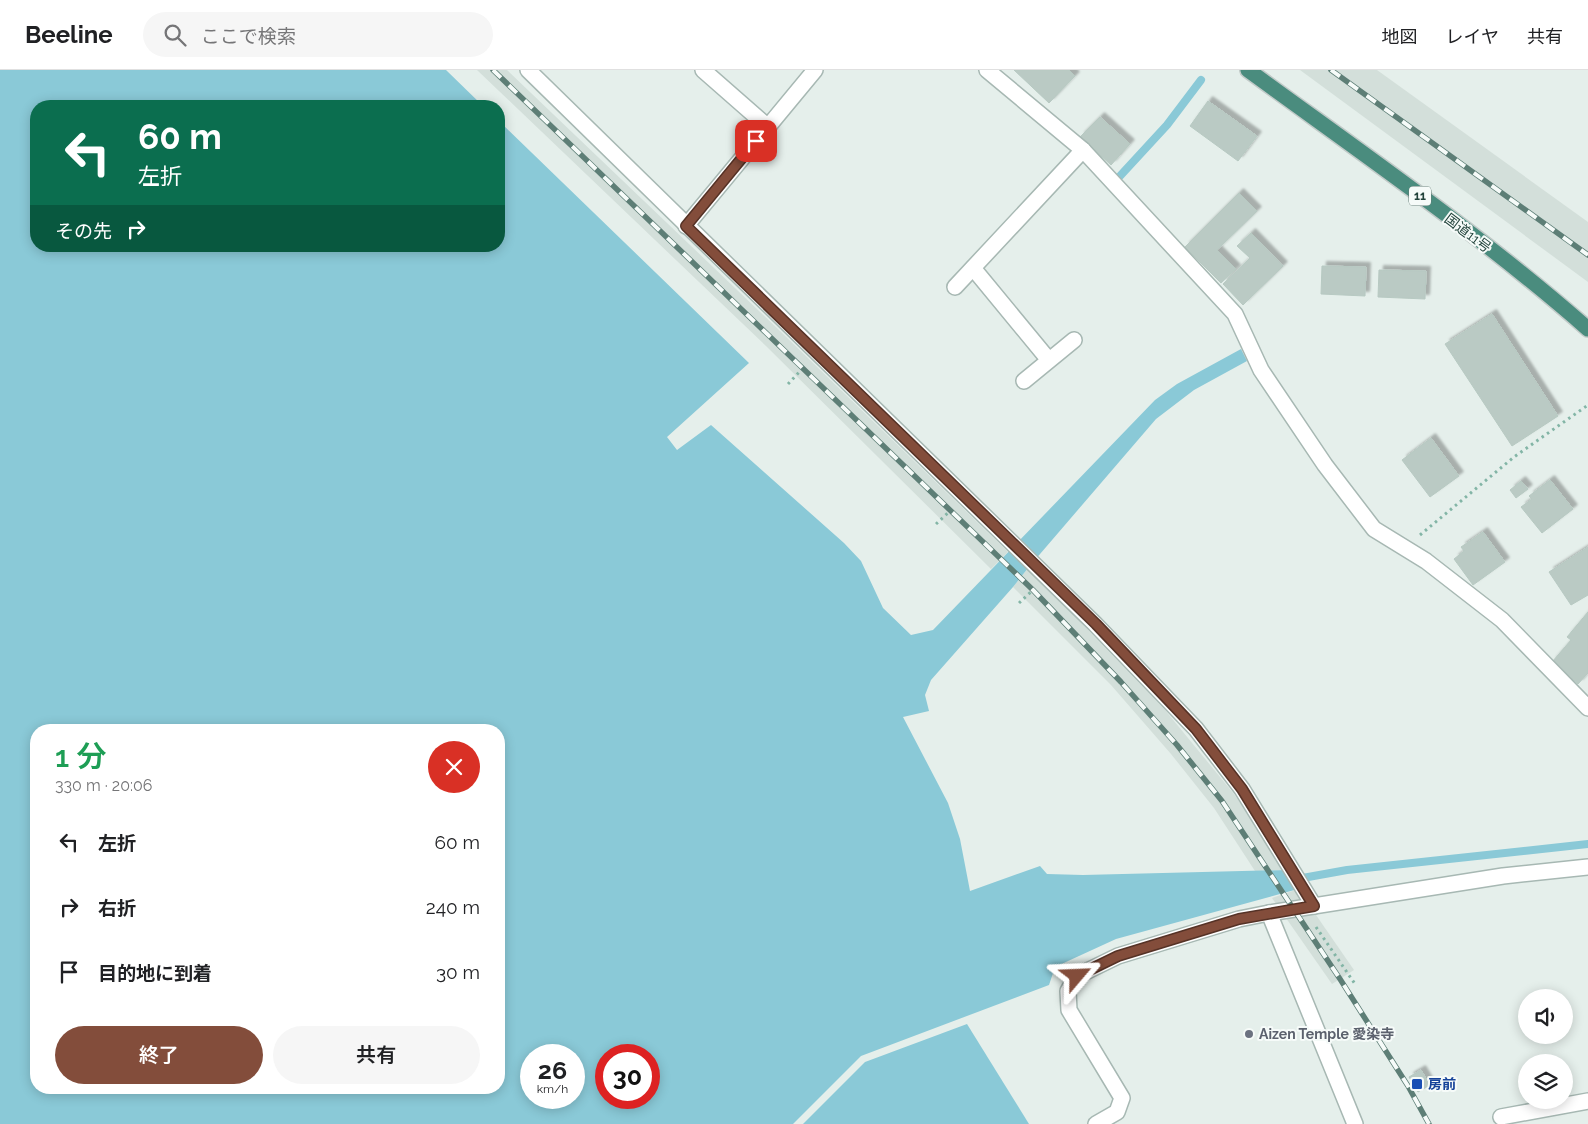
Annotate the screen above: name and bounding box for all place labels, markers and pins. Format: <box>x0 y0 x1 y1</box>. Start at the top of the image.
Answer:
pin <box>735 120 777 162</box>
place label: Aizen Temple 愛染寺 <box>1259 1026 1394 1042</box>
marker: Aizen Temple 愛染寺 <box>1243 1028 1255 1040</box>
place label: 房前 <box>1428 1076 1456 1092</box>
marker: 房前 <box>1410 1077 1424 1091</box>

